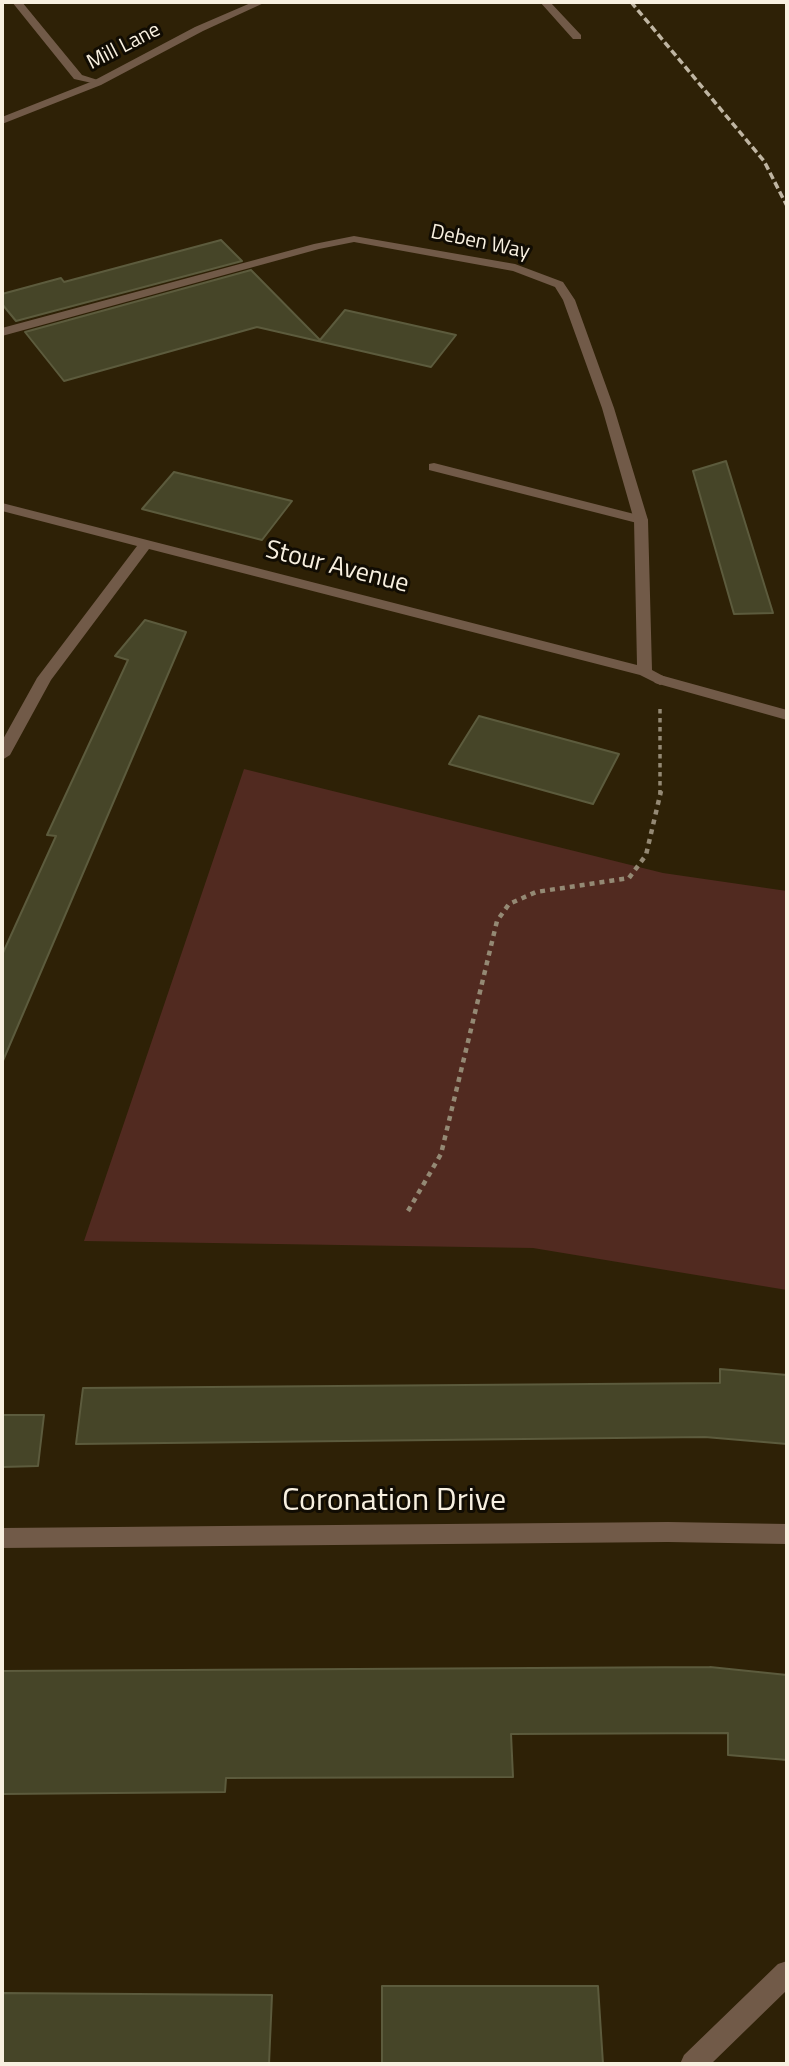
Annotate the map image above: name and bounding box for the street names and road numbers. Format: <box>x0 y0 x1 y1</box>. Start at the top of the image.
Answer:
street label: Mill Lane <box>83 18 165 76</box>
street label: Deben Way <box>428 220 532 266</box>
street label: Stour Avenue <box>262 535 412 601</box>
street label: Coronation Drive <box>282 1483 506 1521</box>

